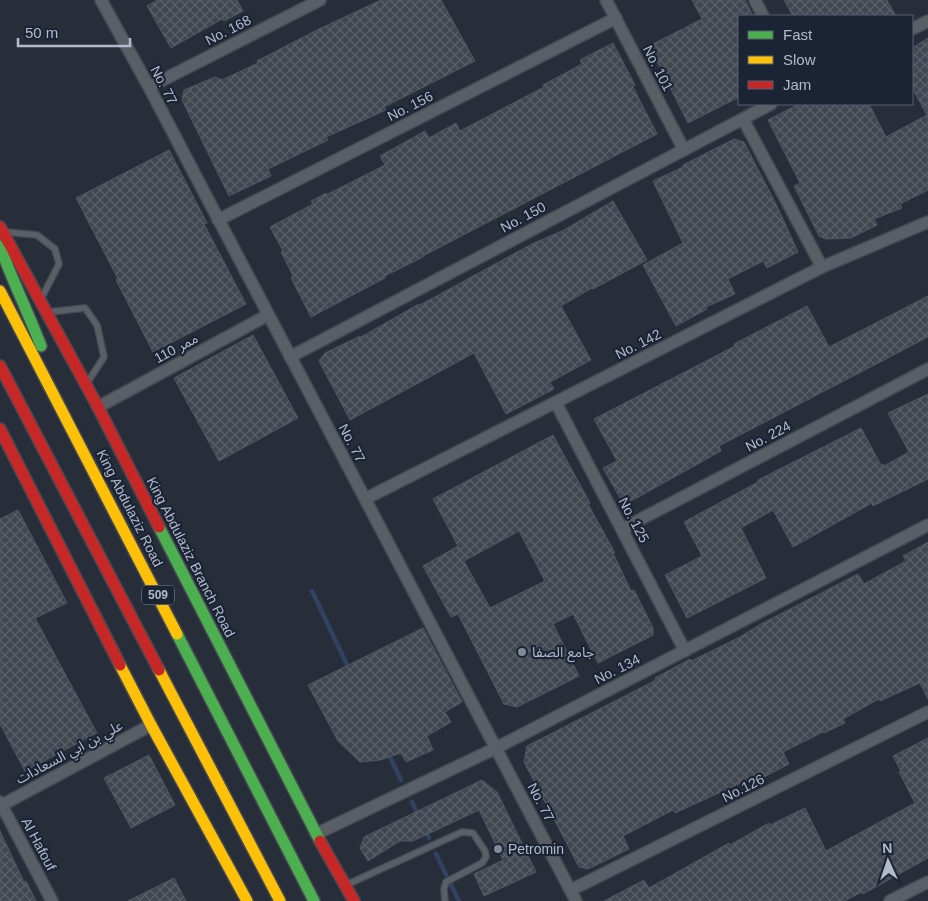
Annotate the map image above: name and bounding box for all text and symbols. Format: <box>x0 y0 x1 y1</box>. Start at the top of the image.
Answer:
street label: No. 168 <box>203 12 254 48</box>
scale bar <box>18 15 130 47</box>
legend <box>738 15 913 105</box>
text: 50 m <box>25 24 58 41</box>
text: Fast <box>783 26 813 43</box>
street label: No. 101 <box>640 43 676 94</box>
text: Slow <box>783 51 816 68</box>
street label: No. 77 <box>147 63 181 107</box>
text: Jam <box>783 76 811 93</box>
street label: No. 156 <box>385 88 436 124</box>
street label: No. 150 <box>498 198 549 236</box>
street label: No. 142 <box>613 326 664 362</box>
street label: 110 ممر <box>151 330 201 367</box>
street label: No. 224 <box>743 417 794 455</box>
street label: No. 77 <box>335 421 369 465</box>
street label: King Abdulaziz Road <box>94 447 166 569</box>
street label: King Abdulaziz Branch Road <box>144 474 238 640</box>
street label: No. 125 <box>615 495 653 546</box>
road number: 509 <box>142 586 174 604</box>
place label: جامع الصفا <box>532 644 594 663</box>
marker: جامع الصفا <box>516 646 528 658</box>
street label: No. 134 <box>592 651 643 687</box>
street label: علي بن ابي السعادات <box>13 717 127 790</box>
street label: No.126 <box>719 771 767 805</box>
street label: No. 77 <box>524 780 558 824</box>
street label: Al Hafouf <box>18 815 60 873</box>
north arrow <box>863 836 913 886</box>
text: N <box>882 840 893 856</box>
place label: Petromin <box>508 841 564 857</box>
marker: Petromin <box>492 843 504 855</box>

